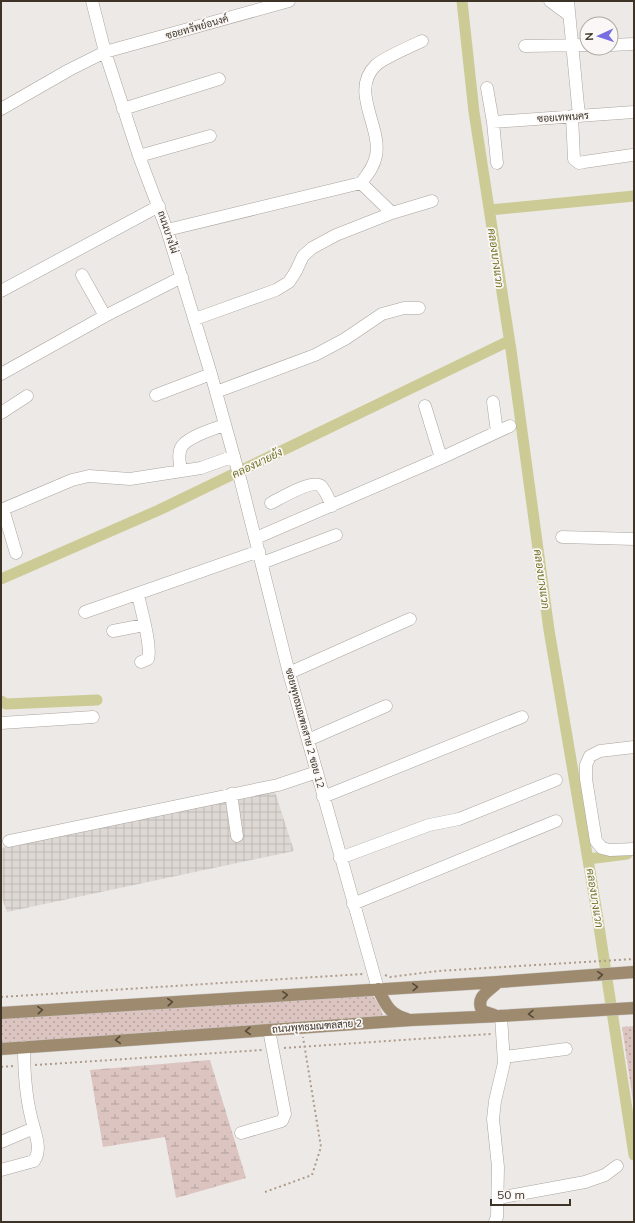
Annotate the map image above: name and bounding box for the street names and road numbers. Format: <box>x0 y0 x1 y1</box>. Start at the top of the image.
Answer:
street label: ซอยทรัพย์อนงค์ <box>164 11 230 42</box>
street label: ซอยเทพนคร <box>537 109 589 125</box>
street label: ถนนบางไผ่ <box>155 209 181 255</box>
street label: ซอยพุทธมณฑลสาย 2 ซอย 12 <box>282 666 327 790</box>
street label: ถนนพุทธมณฑลสาย 2 <box>272 1016 362 1037</box>

